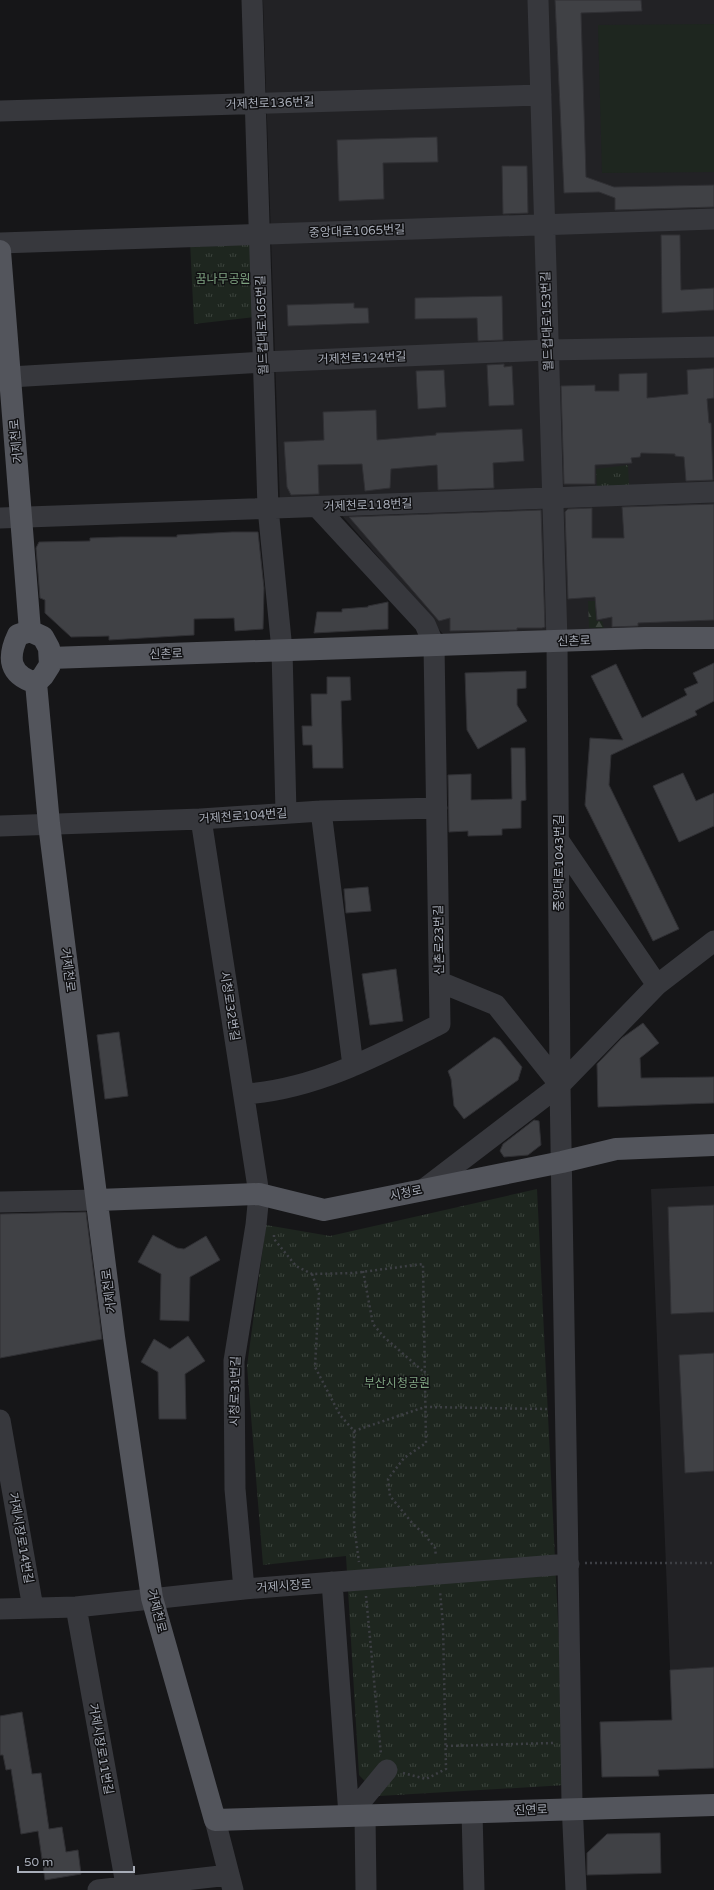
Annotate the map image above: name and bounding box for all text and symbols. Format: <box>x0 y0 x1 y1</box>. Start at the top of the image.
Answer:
street label: 거제천로136번길 <box>225 94 315 112</box>
street label: 중앙대로1065번길 <box>309 222 405 240</box>
street label: 월드컵대로153번길 <box>538 271 556 371</box>
park label: 꿈나무공원 <box>195 272 251 286</box>
street label: 월드컵대로165번길 <box>253 275 271 375</box>
street label: 거제천로124번길 <box>317 349 407 367</box>
street label: 거제천로 <box>7 418 25 464</box>
street label: 거제천로118번길 <box>323 496 413 514</box>
street label: 신촌로 <box>557 633 591 649</box>
street label: 신촌로 <box>149 646 183 662</box>
street label: 거제천로104번길 <box>198 806 288 826</box>
street label: 중앙대로1043번길 <box>552 815 566 911</box>
street label: 신촌로23번길 <box>431 905 447 975</box>
street label: 거제천로 <box>58 947 78 993</box>
street label: 시청로32번길 <box>218 970 242 1042</box>
street label: 시청로 <box>388 1183 424 1203</box>
street label: 거제천로 <box>99 1268 119 1314</box>
street label: 시청로31번길 <box>227 1356 243 1426</box>
park label: 부산시청공원 <box>364 1376 430 1390</box>
street label: 거제시장로14번길 <box>6 1491 36 1585</box>
street label: 거제시장로 <box>256 1577 312 1595</box>
street label: 거제천로 <box>145 1588 169 1634</box>
street label: 거제시장로11번길 <box>86 1702 116 1796</box>
street label: 진연로 <box>514 1802 548 1818</box>
scale bar <box>18 1848 134 1874</box>
text: 50 m <box>24 1855 53 1869</box>

